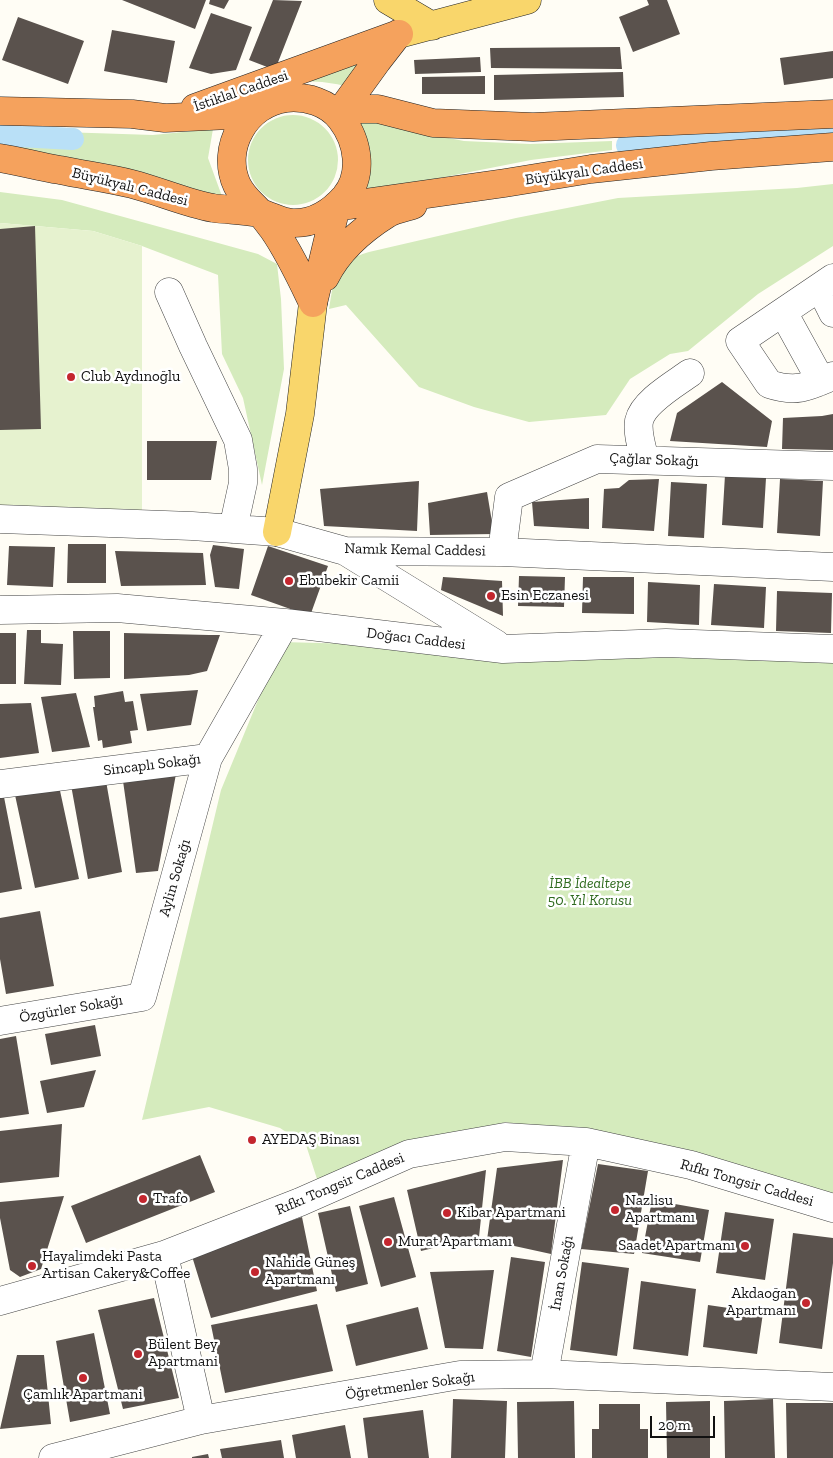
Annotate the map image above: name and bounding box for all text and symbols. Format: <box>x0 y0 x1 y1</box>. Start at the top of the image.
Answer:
street label: İstiklal Caddesi <box>191 66 291 116</box>
street label: Büyükyalı Caddesi <box>524 155 644 189</box>
street label: Büyükyalı Caddesi <box>70 164 190 210</box>
place label: Club Aydınoğlu <box>81 368 180 386</box>
marker: Club Aydınoğlu <box>65 371 77 383</box>
street label: Çağlar Sokağı <box>609 449 699 471</box>
street label: Namık Kemal Caddesi <box>344 540 486 560</box>
place label: Ebubekir Camii <box>299 572 399 590</box>
marker: Ebubekir Camii <box>283 575 295 587</box>
place label: Esin Eczanesi <box>501 587 589 605</box>
marker: Esin Eczanesi <box>485 590 497 602</box>
street label: Doğacı Caddesi <box>366 624 466 654</box>
street label: Sincaplı Sokağı <box>102 750 202 780</box>
street label: Aylin Sokağı <box>155 837 195 919</box>
park label: İBB İdealtepe 50. Yıl Korusu <box>548 875 632 910</box>
street label: Özgürler Sokağı <box>18 991 124 1027</box>
place label: AYEDAŞ Binası <box>262 1131 360 1149</box>
marker: AYEDAŞ Binası <box>246 1134 258 1146</box>
street label: Rıfkı Tongsir Caddesi <box>273 1149 407 1219</box>
street label: Rıfkı Tongsir Caddesi <box>678 1155 816 1211</box>
place label: Trafo <box>153 1190 188 1208</box>
place label: Nazlisu Apartmanı <box>625 1192 695 1227</box>
marker: Trafo <box>137 1193 149 1205</box>
place label: Kibar Apartmani <box>457 1204 566 1222</box>
marker: Nazlisu Apartmanı <box>609 1204 621 1216</box>
marker: Kibar Apartmani <box>441 1207 453 1219</box>
place label: Murat Apartmanı <box>398 1233 512 1251</box>
street label: İnan Sokağı <box>547 1234 577 1312</box>
marker: Murat Apartmanı <box>382 1236 394 1248</box>
place label: Saadet Apartmanı <box>618 1237 735 1255</box>
marker: Saadet Apartmanı <box>739 1240 751 1252</box>
place label: Hayalimdeki Pasta Artisan Cakery&Coffee <box>42 1248 190 1283</box>
place label: Nahide Güneş Apartmanı <box>265 1254 355 1289</box>
marker: Hayalimdeki Pasta Artisan Cakery&Coffee <box>26 1260 38 1272</box>
marker: Nahide Güneş Apartmanı <box>249 1266 261 1278</box>
place label: Akdaoğan Apartmanı <box>726 1285 796 1320</box>
marker: Akdaoğan Apartmanı <box>800 1297 812 1309</box>
place label: Bülent Bey Apartmani <box>148 1336 218 1371</box>
marker: Bülent Bey Apartmani <box>132 1348 144 1360</box>
street label: Öğretmenler Sokağı <box>344 1368 476 1404</box>
marker: Çamlık Apartmani <box>77 1372 89 1384</box>
place label: Çamlık Apartmani <box>23 1386 143 1404</box>
scale bar <box>653 1406 718 1438</box>
text: 20 m <box>658 1416 691 1434</box>

